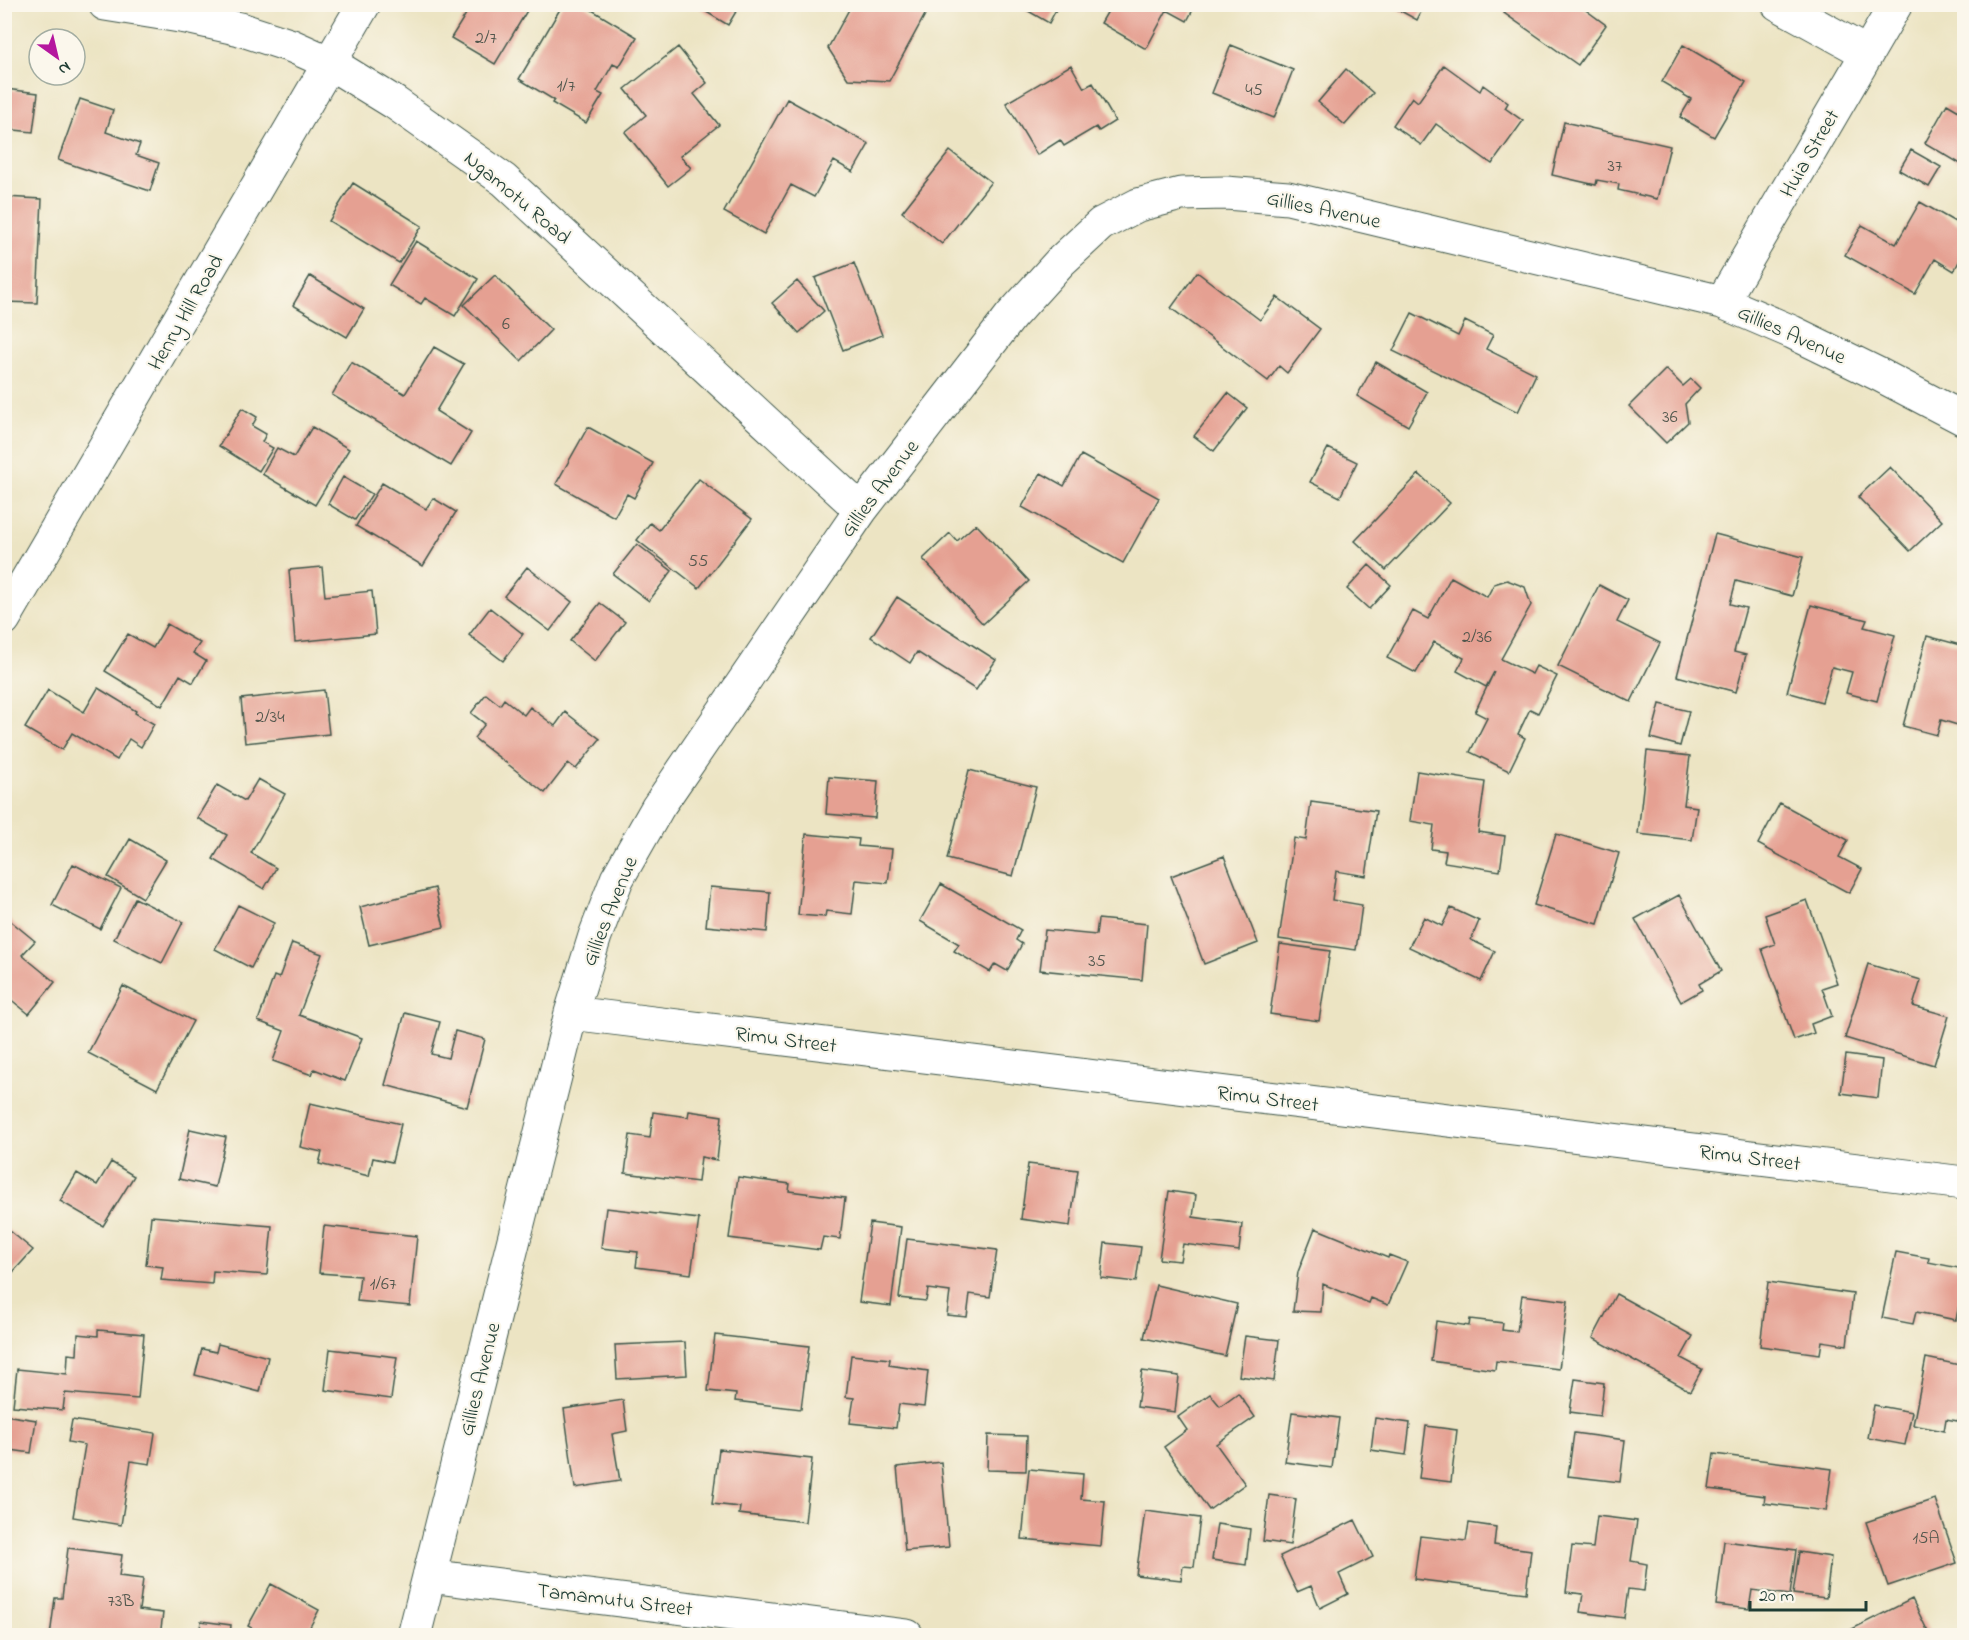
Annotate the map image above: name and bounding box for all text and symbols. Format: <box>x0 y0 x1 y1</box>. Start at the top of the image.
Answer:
house number: 2/7 <box>475 26 498 52</box>
north arrow <box>27 27 87 87</box>
text: N <box>53 55 75 81</box>
house number: 1/7 <box>557 74 576 100</box>
house number: 45 <box>1245 78 1263 104</box>
street label: Huia Street <box>1773 104 1848 204</box>
street label: Ngamotu Road <box>455 145 577 254</box>
house number: 37 <box>1608 154 1623 180</box>
street label: Gillies Avenue <box>1264 184 1384 238</box>
street label: Henry Hill Road <box>141 249 234 378</box>
street label: Gillies Avenue <box>1732 299 1851 373</box>
house number: 6 <box>502 312 510 338</box>
house number: 36 <box>1662 405 1678 431</box>
street label: Gillies Avenue <box>834 433 928 545</box>
house number: 55 <box>688 549 708 575</box>
house number: 2/36 <box>1462 625 1492 651</box>
house number: 2/34 <box>255 705 285 731</box>
street label: Gillies Avenue <box>575 852 647 971</box>
house number: 35 <box>1088 949 1106 975</box>
street label: Rimu Street <box>733 1020 838 1062</box>
street label: Rimu Street <box>1215 1079 1320 1121</box>
street label: Rimu Street <box>1697 1138 1802 1180</box>
house number: 1/67 <box>370 1272 397 1298</box>
street label: Gillies Avenue <box>452 1319 510 1439</box>
house number: 15A <box>1912 1526 1940 1552</box>
scale bar <box>1750 1574 1866 1612</box>
street label: Tamamutu Street <box>535 1577 694 1625</box>
text: 20 m <box>1759 1584 1794 1610</box>
house number: 73B <box>108 1589 134 1615</box>

